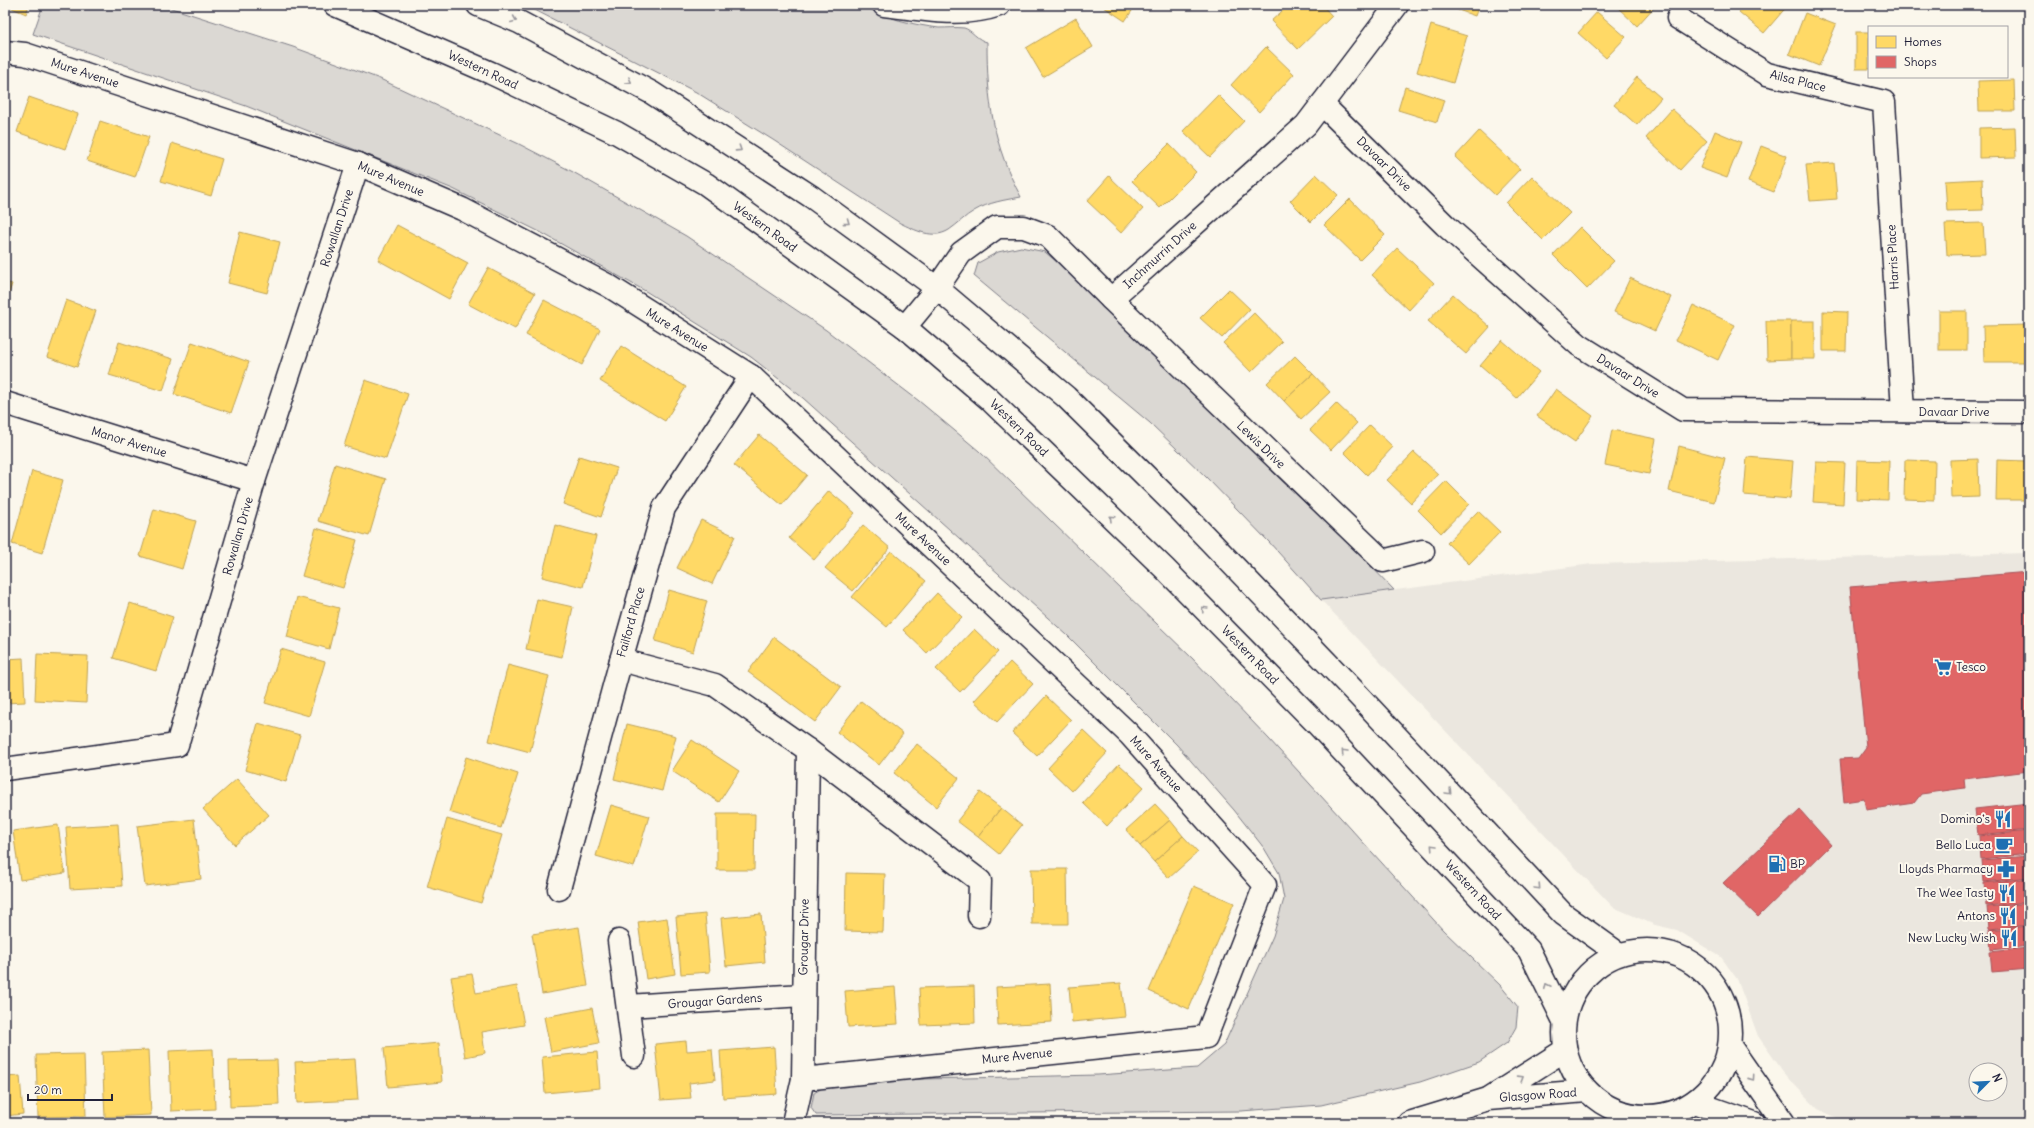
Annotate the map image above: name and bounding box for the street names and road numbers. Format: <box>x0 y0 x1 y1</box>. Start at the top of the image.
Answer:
street label: Western Road <box>446 47 521 92</box>
street label: Mure Avenue <box>49 54 121 91</box>
street label: Ailsa Place <box>1769 66 1828 95</box>
street label: Davaar Drive <box>1354 133 1415 194</box>
street label: Mure Avenue <box>356 158 427 199</box>
street label: Rowallan Drive <box>317 187 356 269</box>
street label: Western Road <box>730 198 800 255</box>
street label: Inchmurrin Drive <box>1120 218 1199 291</box>
street label: Harris Place <box>1883 224 1902 290</box>
street label: Mure Avenue <box>643 304 711 355</box>
street label: Davaar Drive <box>1594 350 1662 401</box>
street label: Western Road <box>987 396 1052 459</box>
street label: Davaar Drive <box>1919 404 1989 419</box>
street label: Lewis Drive <box>1234 418 1289 471</box>
street label: Manor Avenue <box>90 423 169 460</box>
street label: Rowallan Drive <box>219 495 256 577</box>
street label: Mure Avenue <box>892 509 954 568</box>
street label: Failford Place <box>613 585 648 659</box>
street label: Western Road <box>1219 622 1282 687</box>
street label: Mure Avenue <box>1127 732 1186 795</box>
street label: Western Road <box>1442 857 1505 922</box>
street label: Grougar Drive <box>795 898 812 976</box>
street label: Grougar Gardens <box>667 990 763 1011</box>
street label: Mure Avenue <box>981 1044 1053 1067</box>
street label: Glasgow Road <box>1499 1084 1577 1105</box>

